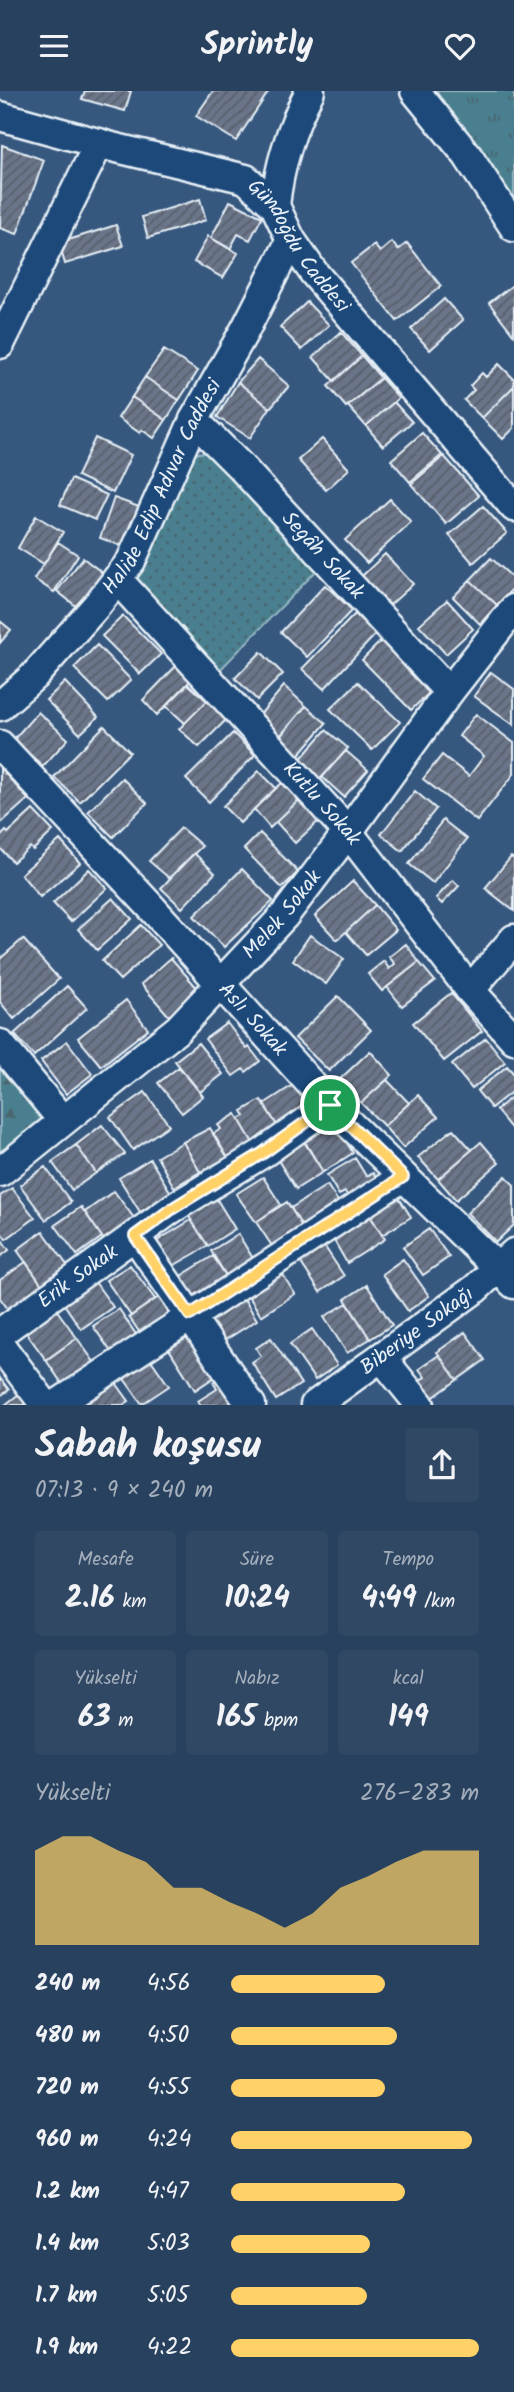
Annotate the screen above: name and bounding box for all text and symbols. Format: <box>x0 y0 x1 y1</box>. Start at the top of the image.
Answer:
text: Sprintly <box>201 20 313 71</box>
icon: menu <box>35 27 73 65</box>
icon: heart <box>441 27 479 65</box>
street label: Gündoğdu Caddesi <box>239 171 359 321</box>
street label: Halide Edip Adıvar Caddesi <box>94 372 231 602</box>
street label: Segâh Sokak <box>273 504 373 607</box>
street label: Kutlu Sokak <box>275 754 370 853</box>
street label: Melek Sokak <box>234 863 330 967</box>
street label: Aslı Sokak <box>210 975 295 1064</box>
pin <box>300 1075 360 1135</box>
icon: arrive <box>311 1086 349 1124</box>
street label: Erik Sokak <box>31 1236 125 1317</box>
street label: Biberiye Sokağı <box>353 1278 481 1384</box>
text: Sabah koşusu <box>35 1417 261 1477</box>
button: share <box>405 1428 479 1502</box>
text: 07:13 · 9 × 240 m <box>35 1473 213 1509</box>
text: Mesafe <box>78 1545 134 1575</box>
text: Süre <box>240 1545 274 1575</box>
text: Tempo <box>383 1545 434 1575</box>
text: 2.16 <box>65 1575 115 1623</box>
text: 10:24 <box>224 1575 290 1623</box>
text: 4:49 <box>361 1575 417 1623</box>
text: km <box>115 1587 146 1617</box>
text: /km <box>417 1587 455 1617</box>
text: Yükselti <box>75 1664 137 1694</box>
text: Nabız <box>234 1664 280 1694</box>
text: kcal <box>393 1664 424 1694</box>
text: 63 <box>78 1694 111 1742</box>
text: 165 <box>216 1694 256 1742</box>
text: 149 <box>388 1694 429 1742</box>
text: m <box>111 1706 133 1736</box>
text: bpm <box>256 1706 298 1736</box>
text: Yükselti <box>35 1776 110 1812</box>
text: 276–283 m <box>360 1776 479 1812</box>
text: 240 m <box>35 1966 100 2002</box>
text: 4:56 <box>147 1966 190 2002</box>
text: 480 m <box>35 2018 101 2054</box>
text: 4:50 <box>147 2018 189 2054</box>
text: 720 m <box>35 2070 99 2106</box>
text: 4:55 <box>147 2070 190 2106</box>
text: 960 m <box>35 2122 99 2158</box>
text: 4:24 <box>147 2122 191 2158</box>
text: 1.2 km <box>35 2174 100 2210</box>
text: 4:47 <box>147 2174 189 2210</box>
text: 1.4 km <box>35 2226 99 2262</box>
text: 5:03 <box>147 2226 190 2262</box>
text: 1.7 km <box>35 2278 97 2314</box>
text: 5:05 <box>147 2278 189 2314</box>
text: 1.9 km <box>35 2330 98 2366</box>
text: 4:22 <box>147 2330 192 2366</box>

